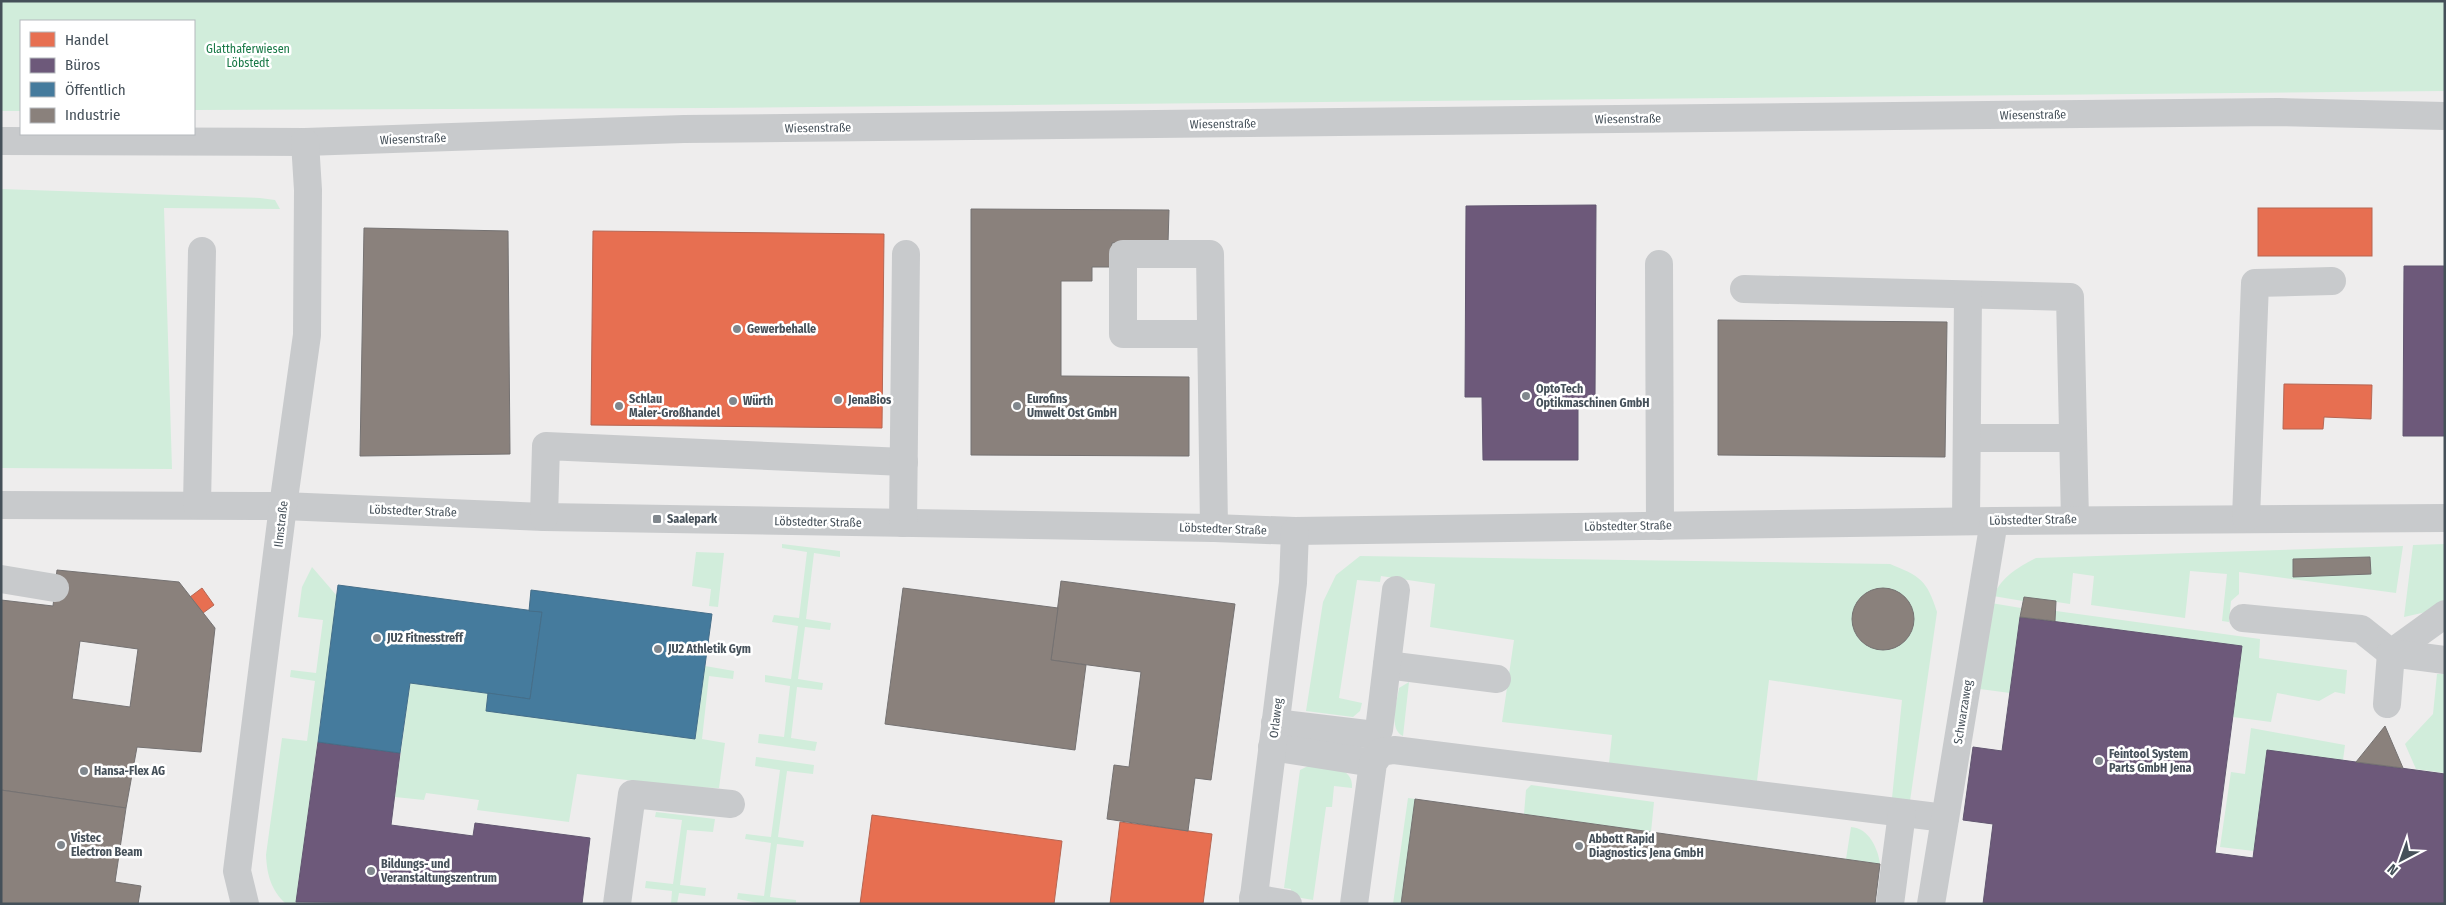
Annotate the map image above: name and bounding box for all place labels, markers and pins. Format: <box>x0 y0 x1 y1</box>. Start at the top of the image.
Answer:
place label: Gewerbehalle <box>747 322 816 336</box>
marker: Gewerbehalle <box>731 323 743 335</box>
place label: OptoTech Optikmaschinen GmbH <box>1536 382 1650 410</box>
marker: OptoTech Optikmaschinen GmbH <box>1520 390 1532 402</box>
place label: Schlau Maler-Großhandel <box>629 392 721 420</box>
place label: Eurofins Umwelt Ost GmbH <box>1027 392 1117 420</box>
place label: JenaBios <box>847 393 892 407</box>
place label: Würth <box>743 394 773 408</box>
marker: JenaBios <box>832 394 844 406</box>
marker: Würth <box>727 395 739 407</box>
marker: Schlau Maler-Großhandel <box>613 400 625 412</box>
marker: Eurofins Umwelt Ost GmbH <box>1011 400 1023 412</box>
place label: Saalepark <box>667 512 718 526</box>
marker: Saalepark <box>651 513 663 525</box>
place label: JU2 Fitnesstreff <box>386 631 464 645</box>
marker: JU2 Fitnesstreff <box>371 632 383 644</box>
place label: JU2 Athletik Gym <box>667 642 751 656</box>
marker: JU2 Athletik Gym <box>652 643 664 655</box>
place label: Feintool System Parts GmbH Jena <box>2109 747 2192 775</box>
marker: Feintool System Parts GmbH Jena <box>2093 755 2105 767</box>
place label: Hansa-Flex AG <box>94 764 165 778</box>
marker: Hansa-Flex AG <box>78 765 90 777</box>
place label: Vistec Electron Beam <box>70 831 142 859</box>
place label: Abbott Rapid Diagnostics Jena GmbH <box>1588 832 1704 860</box>
marker: Vistec Electron Beam <box>55 839 67 851</box>
marker: Abbott Rapid Diagnostics Jena GmbH <box>1573 840 1585 852</box>
place label: Bildungs- und Veranstaltungszentrum <box>380 857 497 885</box>
marker: Bildungs- und Veranstaltungszentrum <box>365 865 377 877</box>

